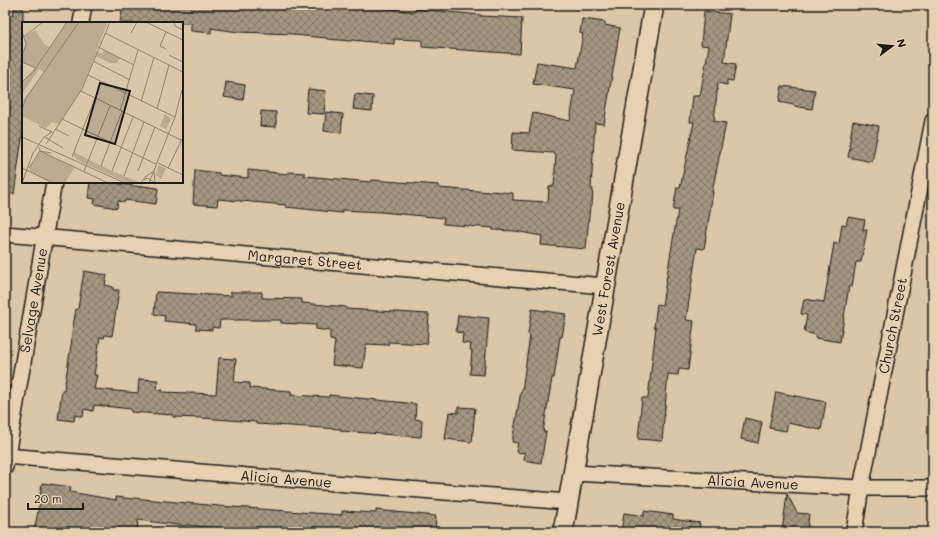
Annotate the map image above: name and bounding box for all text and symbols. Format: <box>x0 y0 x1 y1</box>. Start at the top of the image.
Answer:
inset map <box>22 22 183 183</box>
north arrow <box>872 26 912 66</box>
text: N <box>894 37 910 49</box>
street label: West Forest Avenue <box>587 200 629 338</box>
street label: Margaret Street <box>247 245 363 274</box>
street label: Selvage Avenue <box>15 247 51 354</box>
street label: Church Street <box>874 276 911 375</box>
street label: Alicia Avenue <box>240 465 333 492</box>
street label: Alicia Avenue <box>706 470 799 494</box>
scale bar <box>28 485 83 511</box>
text: 20 m <box>34 490 62 506</box>

